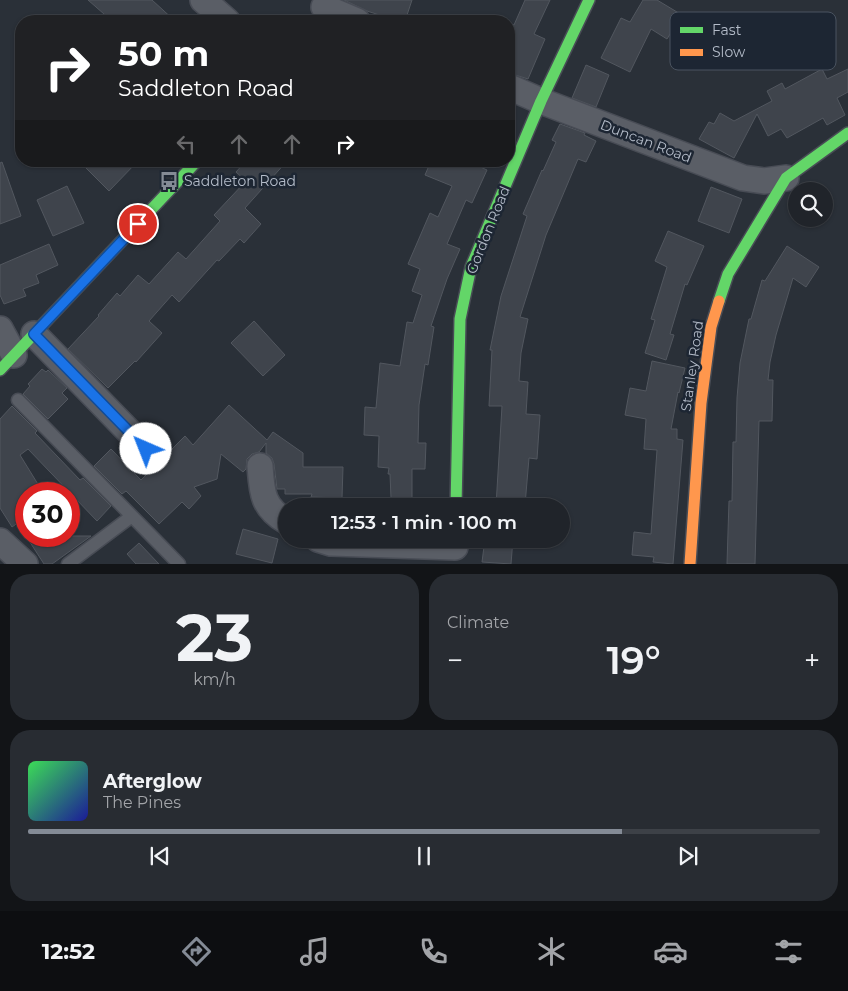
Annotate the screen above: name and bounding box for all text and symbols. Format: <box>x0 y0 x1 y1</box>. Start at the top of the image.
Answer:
legend <box>670 12 836 70</box>
text: Fast <box>712 21 742 39</box>
text: 50 m <box>118 32 209 75</box>
icon: right <box>35 35 100 100</box>
text: Slow <box>712 43 746 61</box>
text: Saddleton Road <box>118 75 294 102</box>
street label: Duncan Road <box>598 115 694 167</box>
icon: left <box>172 130 200 158</box>
icon: ahead <box>225 130 253 158</box>
icon: ahead <box>278 130 306 158</box>
icon: right <box>331 130 359 158</box>
bus stop icon: Saddleton Road <box>158 170 180 192</box>
place label: Saddleton Road <box>184 172 296 190</box>
map controls <box>788 182 833 227</box>
button: search <box>788 182 833 227</box>
street label: Gordon Road <box>462 183 514 277</box>
pin <box>117 203 159 245</box>
icon: arrive <box>124 210 152 238</box>
street label: Stanley Road <box>677 319 707 413</box>
position arrow <box>119 422 171 474</box>
speed limit sign: 30 <box>15 482 80 547</box>
text: 12:53 · 1 min · 100 m <box>331 511 517 534</box>
text: 23 <box>176 598 253 677</box>
text: Climate <box>447 613 509 632</box>
text: 19° <box>606 637 661 684</box>
text: − <box>447 643 463 677</box>
text: + <box>804 643 820 677</box>
text: km/h <box>193 670 236 689</box>
text: Afterglow <box>103 770 202 793</box>
text: The Pines <box>103 793 181 812</box>
icon: previous <box>146 842 174 870</box>
icon: pause <box>410 842 438 870</box>
icon: next <box>674 842 702 870</box>
icon: directions <box>179 934 214 969</box>
icon: music <box>297 934 332 969</box>
icon: phone <box>416 934 451 969</box>
icon: climate <box>534 934 569 969</box>
icon: car <box>653 934 688 969</box>
icon: filters <box>771 934 806 969</box>
text: 12:52 <box>42 938 95 965</box>

